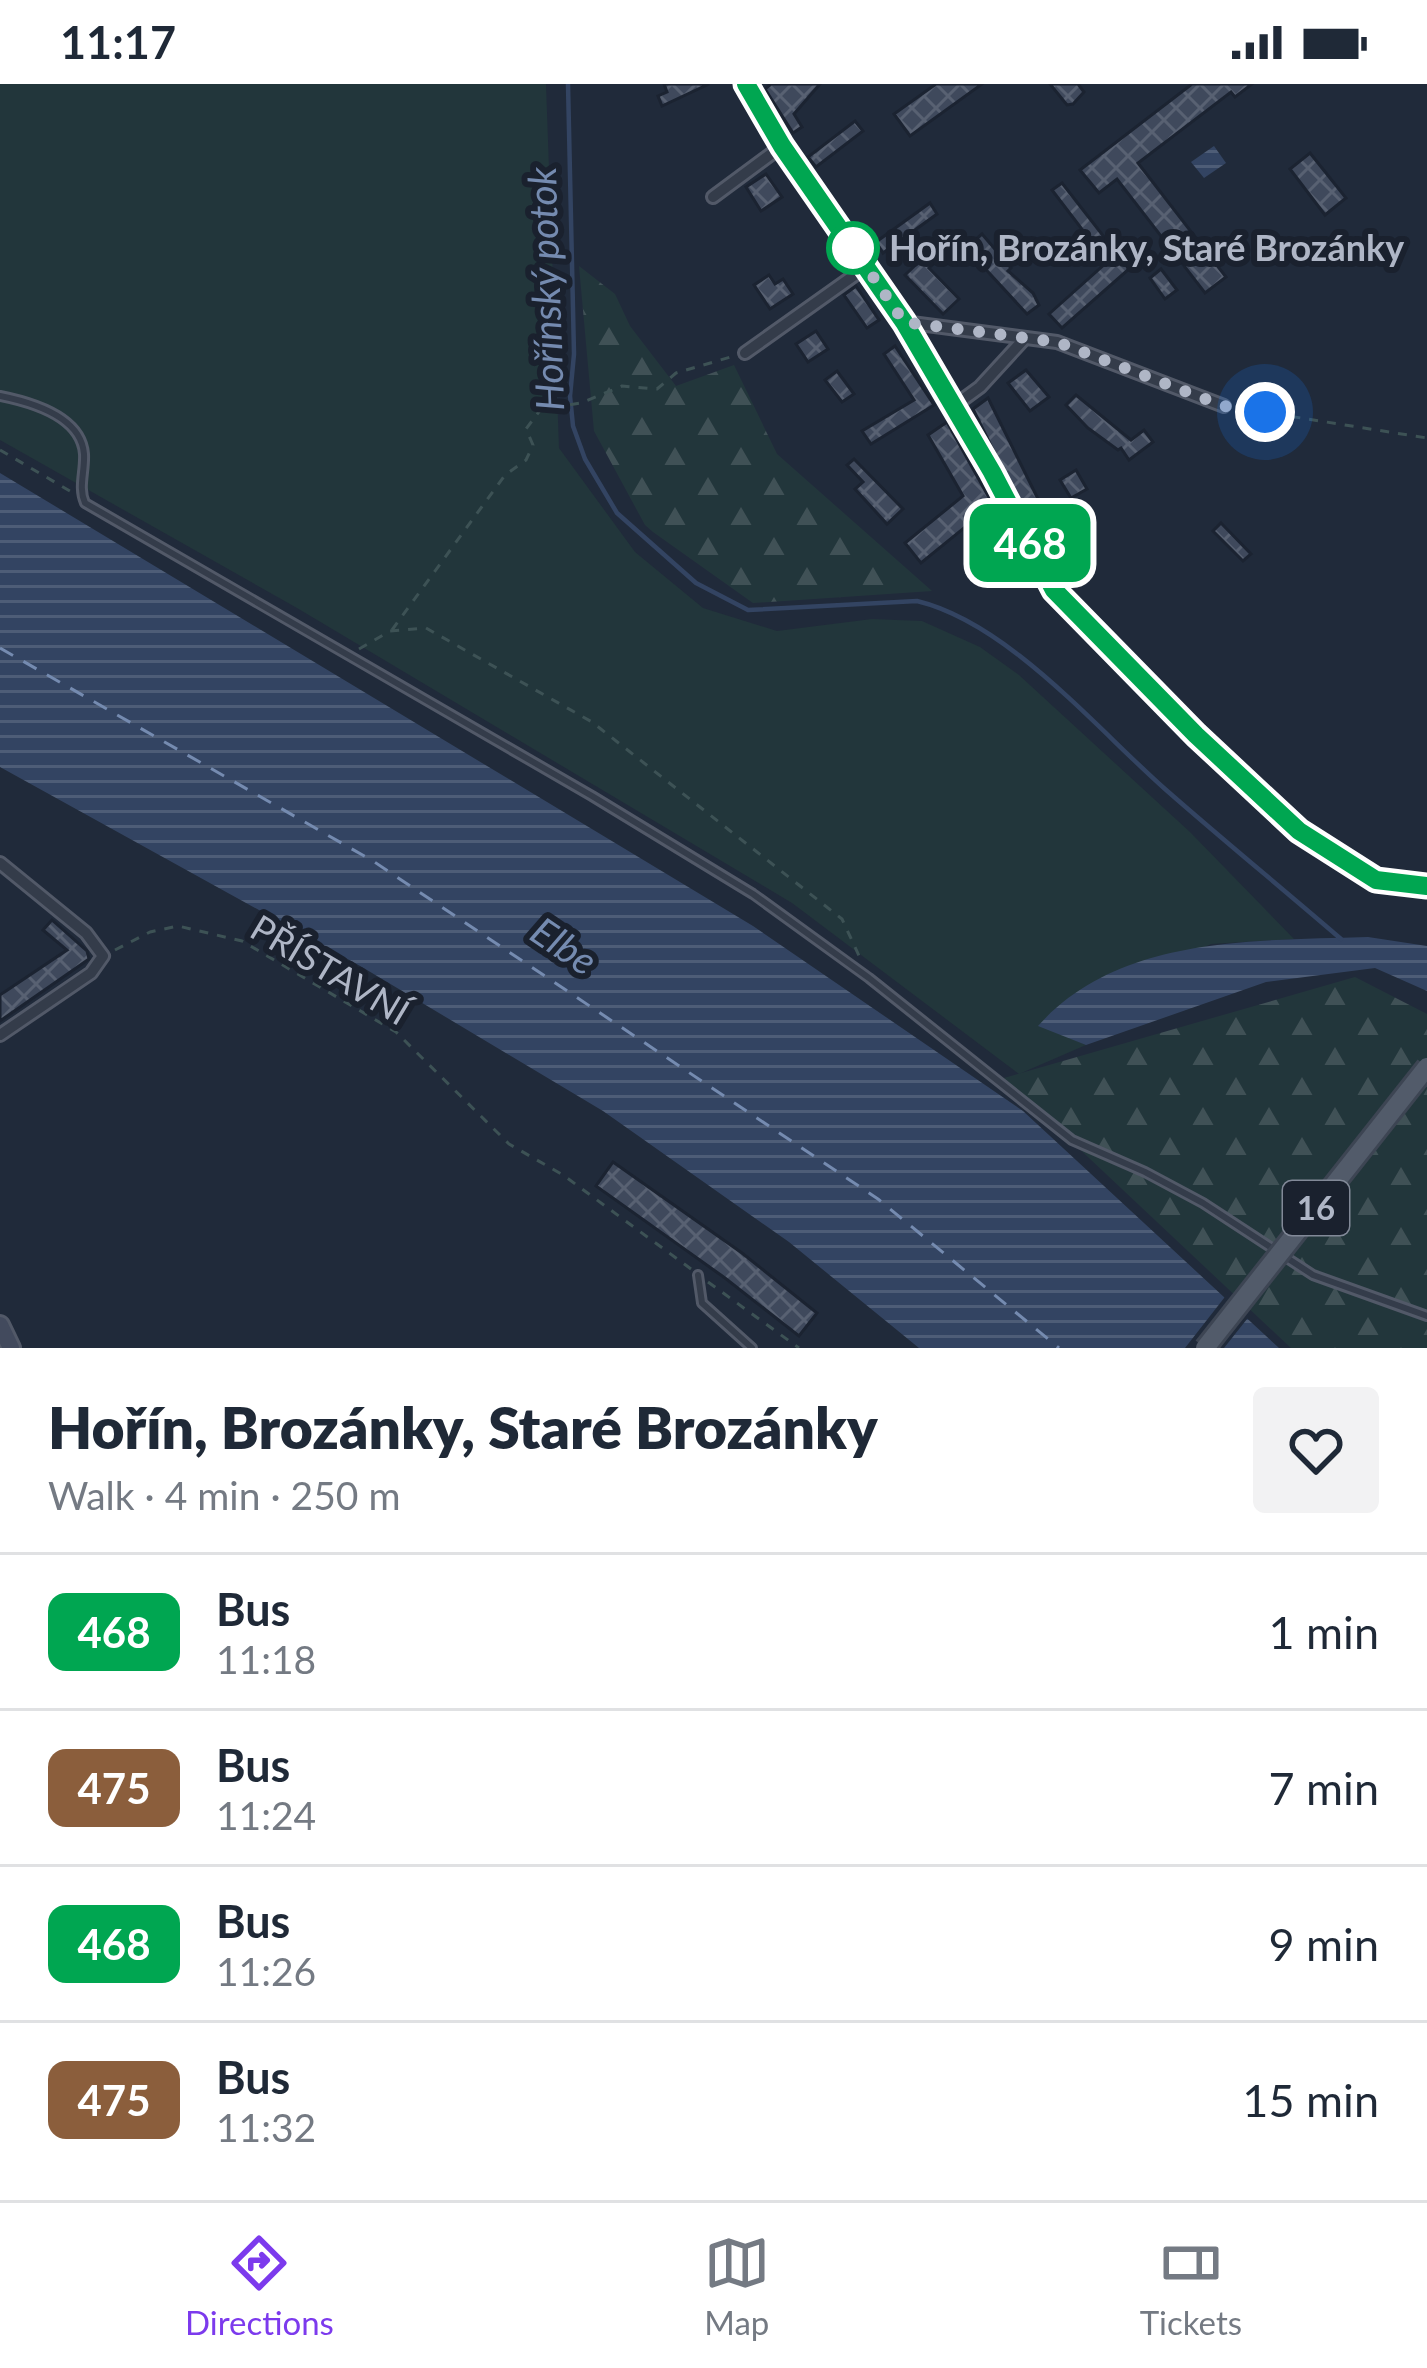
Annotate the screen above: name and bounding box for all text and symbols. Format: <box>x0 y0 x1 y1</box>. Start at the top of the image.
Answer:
text: 11:17 <box>60 15 176 69</box>
water label: Hořínský potok <box>518 166 572 412</box>
marker: Hořín, Brozánky, Staré Brozánky <box>828 223 878 273</box>
place label: Hořín, Brozánky, Staré Brozánky <box>889 225 1404 269</box>
your location <box>1235 382 1295 442</box>
line badge: 468 <box>961 504 1099 582</box>
text: 468 <box>993 518 1067 568</box>
street label: PŘÍSTAVNÍ <box>243 905 419 1035</box>
water label: Elbe <box>523 907 606 983</box>
road number: 16 <box>1283 1181 1349 1235</box>
button: heart <box>1253 1387 1379 1513</box>
text: Hořín, Brozánky, Staré Brozánky <box>48 1393 878 1461</box>
text: Walk · 4 min · 250 m <box>48 1472 401 1518</box>
text: Bus <box>216 1582 290 1636</box>
text: 1 min <box>1268 1605 1379 1659</box>
text: 468 <box>77 1607 151 1657</box>
text: 11:18 <box>216 1636 316 1682</box>
text: Bus <box>216 1738 290 1792</box>
text: 7 min <box>1268 1761 1379 1815</box>
text: 475 <box>77 1763 151 1813</box>
text: 11:24 <box>216 1792 316 1838</box>
text: Bus <box>216 1894 290 1948</box>
text: 9 min <box>1268 1917 1379 1971</box>
text: 468 <box>77 1919 151 1969</box>
text: 11:26 <box>216 1948 316 1994</box>
text: Bus <box>216 2050 290 2104</box>
text: 15 min <box>1242 2073 1379 2127</box>
text: 475 <box>77 2075 151 2125</box>
text: 11:32 <box>216 2104 316 2150</box>
tab: Directions <box>185 2230 334 2342</box>
tab: Map <box>704 2230 770 2342</box>
tab: Tickets <box>1140 2230 1242 2342</box>

